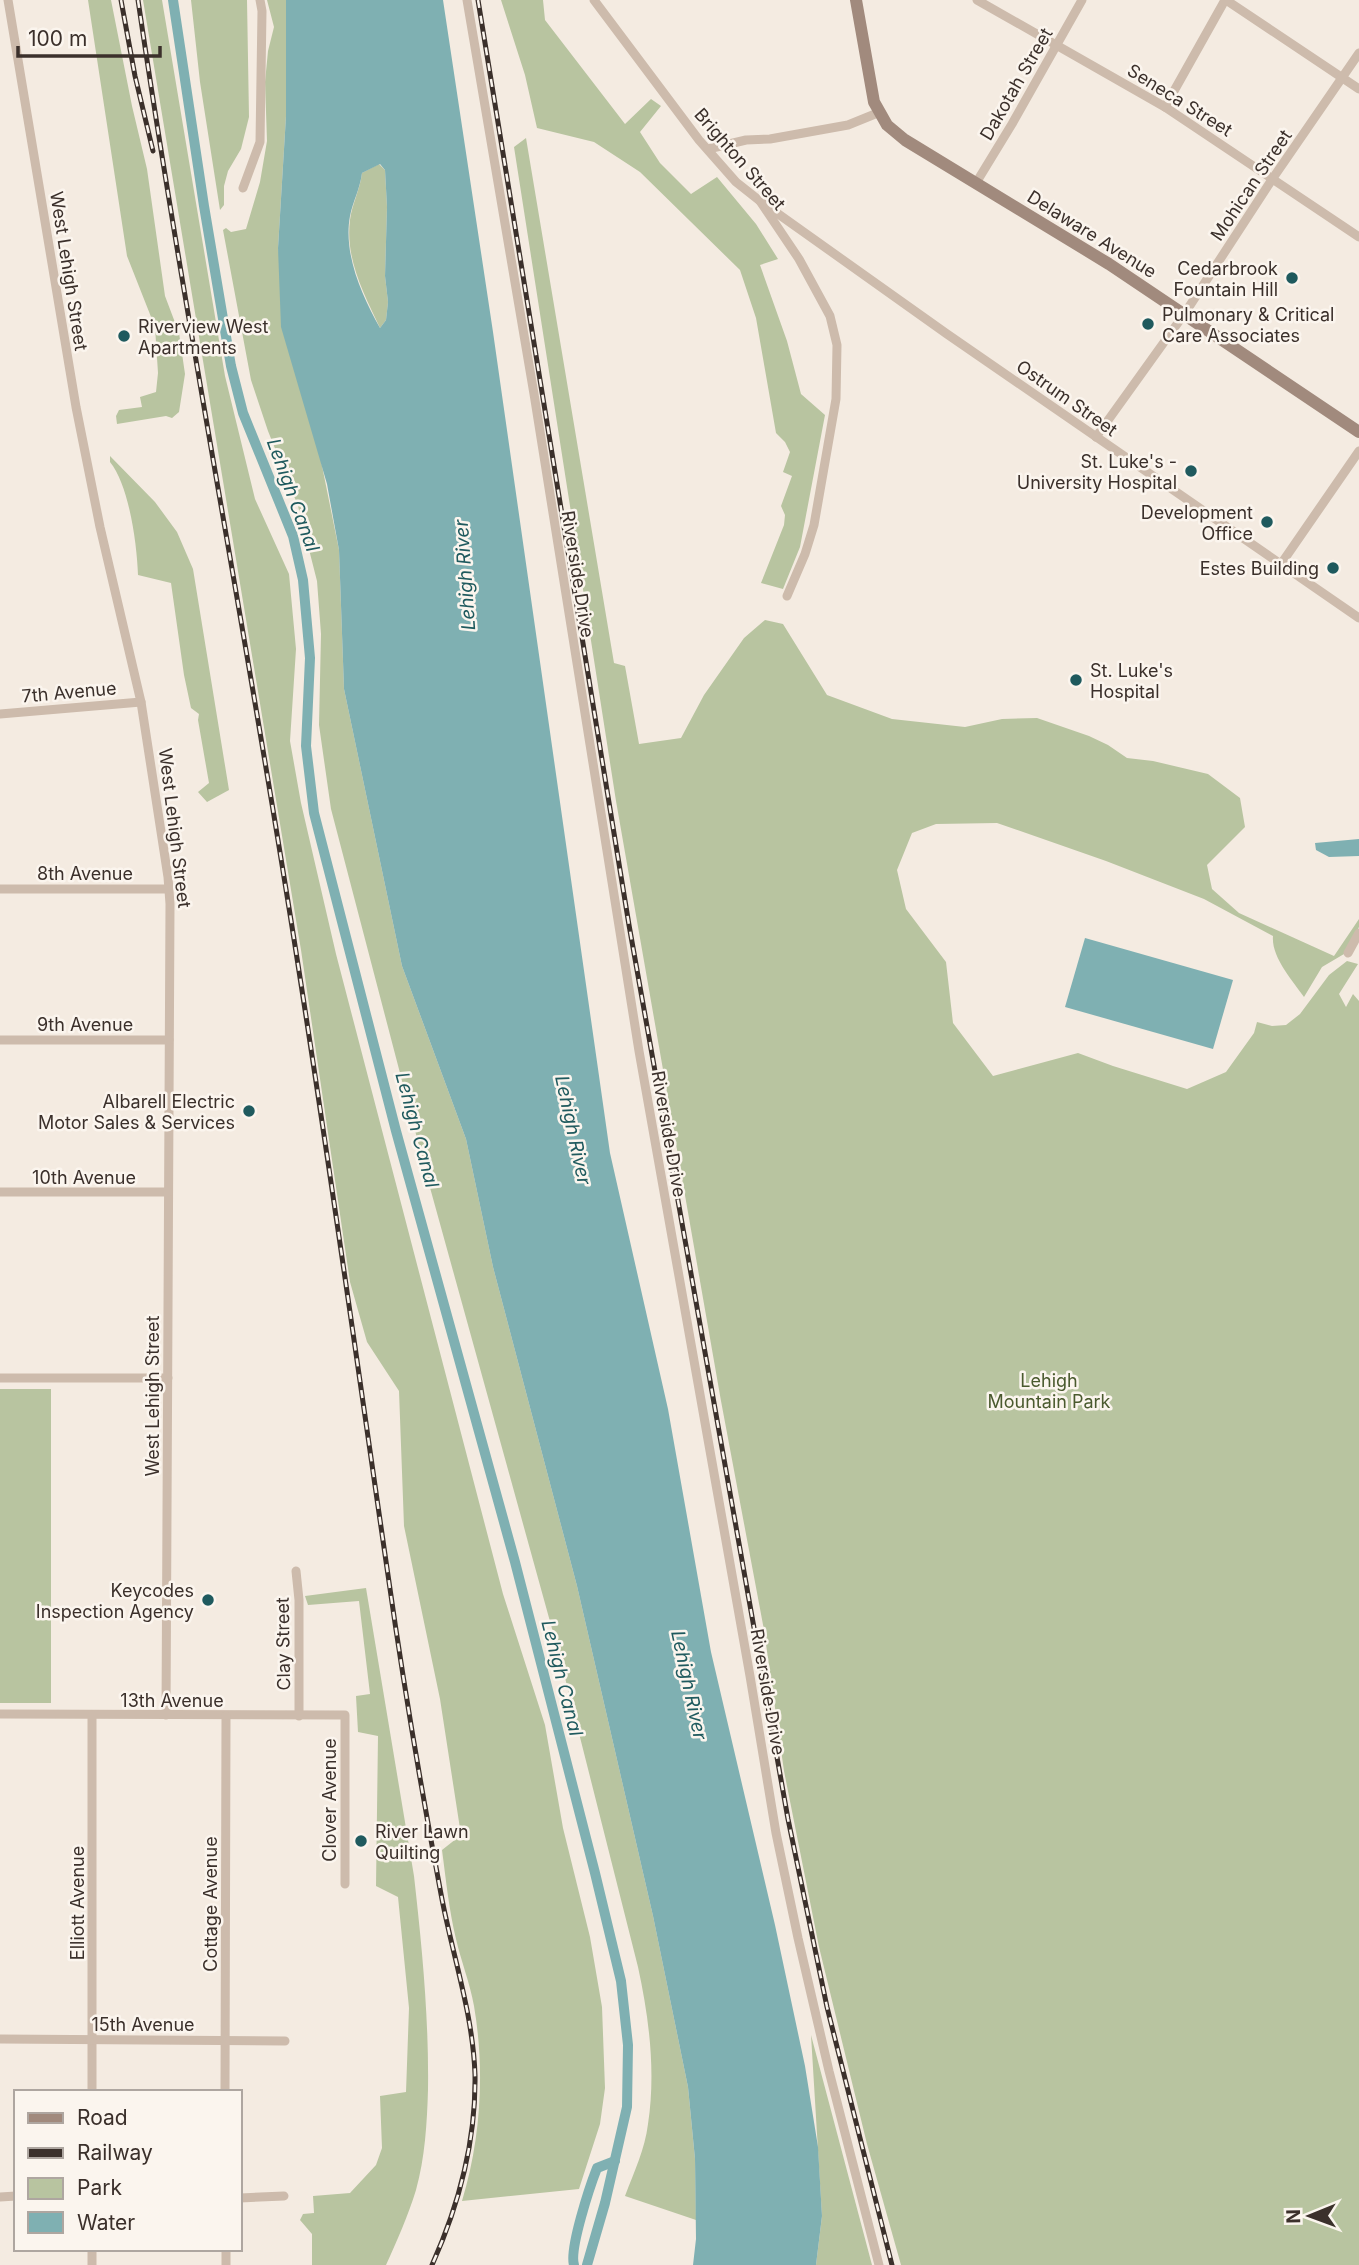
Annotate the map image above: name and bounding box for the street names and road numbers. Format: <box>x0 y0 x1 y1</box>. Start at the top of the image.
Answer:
street label: Dakotah Street <box>975 24 1057 144</box>
street label: Seneca Street <box>1124 59 1236 141</box>
street label: Brighton Street <box>690 104 790 214</box>
street label: Mohican Street <box>1206 126 1296 244</box>
street label: Delaware Avenue <box>1024 186 1160 282</box>
street label: West Lehigh Street <box>46 190 92 352</box>
street label: Ostrum Street <box>1013 355 1122 441</box>
street label: Riverside Drive <box>558 509 598 639</box>
street label: 7th Avenue <box>21 677 117 707</box>
street label: West Lehigh Street <box>155 747 195 909</box>
street label: 8th Avenue <box>37 863 133 884</box>
street label: 9th Avenue <box>37 1014 133 1035</box>
street label: Riverside Drive <box>648 1069 690 1199</box>
street label: 10th Avenue <box>32 1167 136 1188</box>
street label: West Lehigh Street <box>142 1315 163 1476</box>
street label: Clay Street <box>272 1597 294 1691</box>
street label: Riverside Drive <box>747 1627 789 1757</box>
street label: 13th Avenue <box>120 1690 224 1711</box>
street label: Clover Avenue <box>319 1738 340 1862</box>
street label: Cottage Avenue <box>200 1836 221 1972</box>
street label: Elliott Avenue <box>67 1846 88 1960</box>
street label: 15th Avenue <box>91 2014 195 2035</box>

